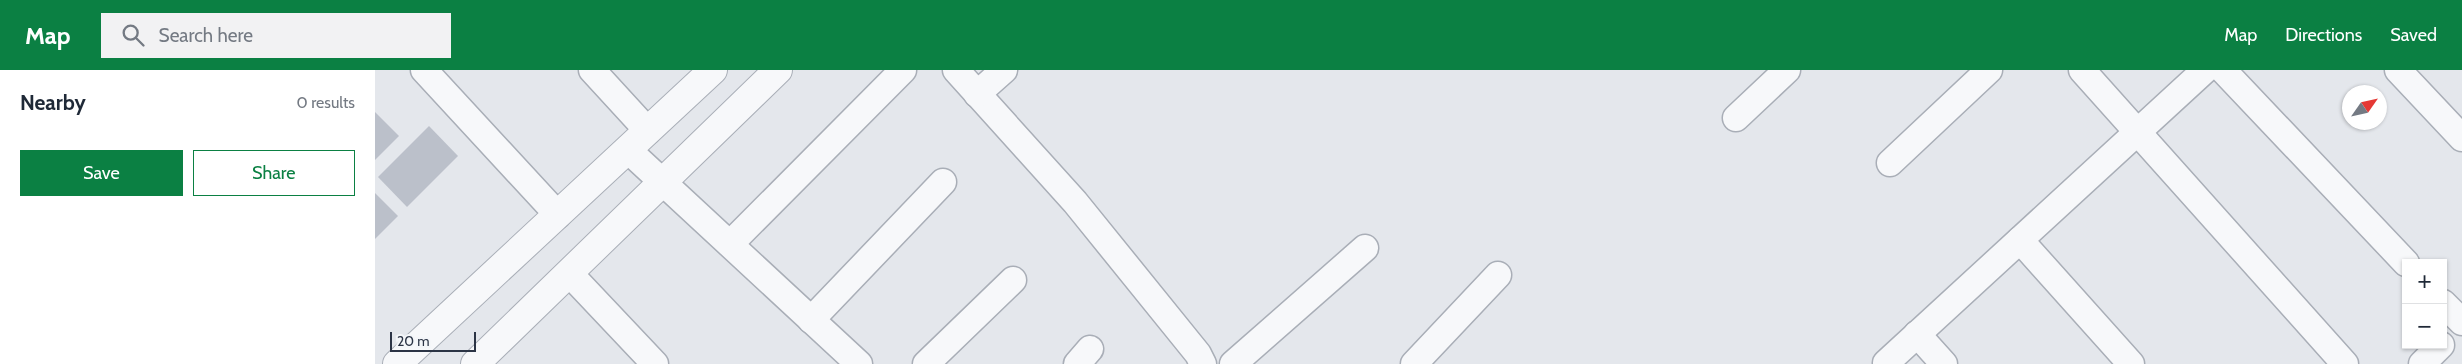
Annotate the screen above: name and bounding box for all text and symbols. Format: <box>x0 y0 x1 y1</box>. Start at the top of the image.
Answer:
search box <box>101 13 451 58</box>
text: Map <box>25 21 71 50</box>
icon: search <box>119 21 147 49</box>
text: Search here <box>159 24 253 47</box>
text: Map <box>2224 24 2257 46</box>
text: Directions <box>2285 24 2362 46</box>
text: Saved <box>2390 24 2437 46</box>
north arrow <box>2342 85 2387 130</box>
text: Nearby <box>20 90 86 115</box>
text: 0 results <box>296 93 355 112</box>
button: Save <box>20 150 183 196</box>
button: Share <box>193 150 355 196</box>
map controls <box>2402 259 2447 349</box>
button: + <box>2402 259 2447 304</box>
button: − <box>2402 304 2447 349</box>
scale bar <box>390 329 476 352</box>
text: 20 m <box>397 332 430 350</box>

